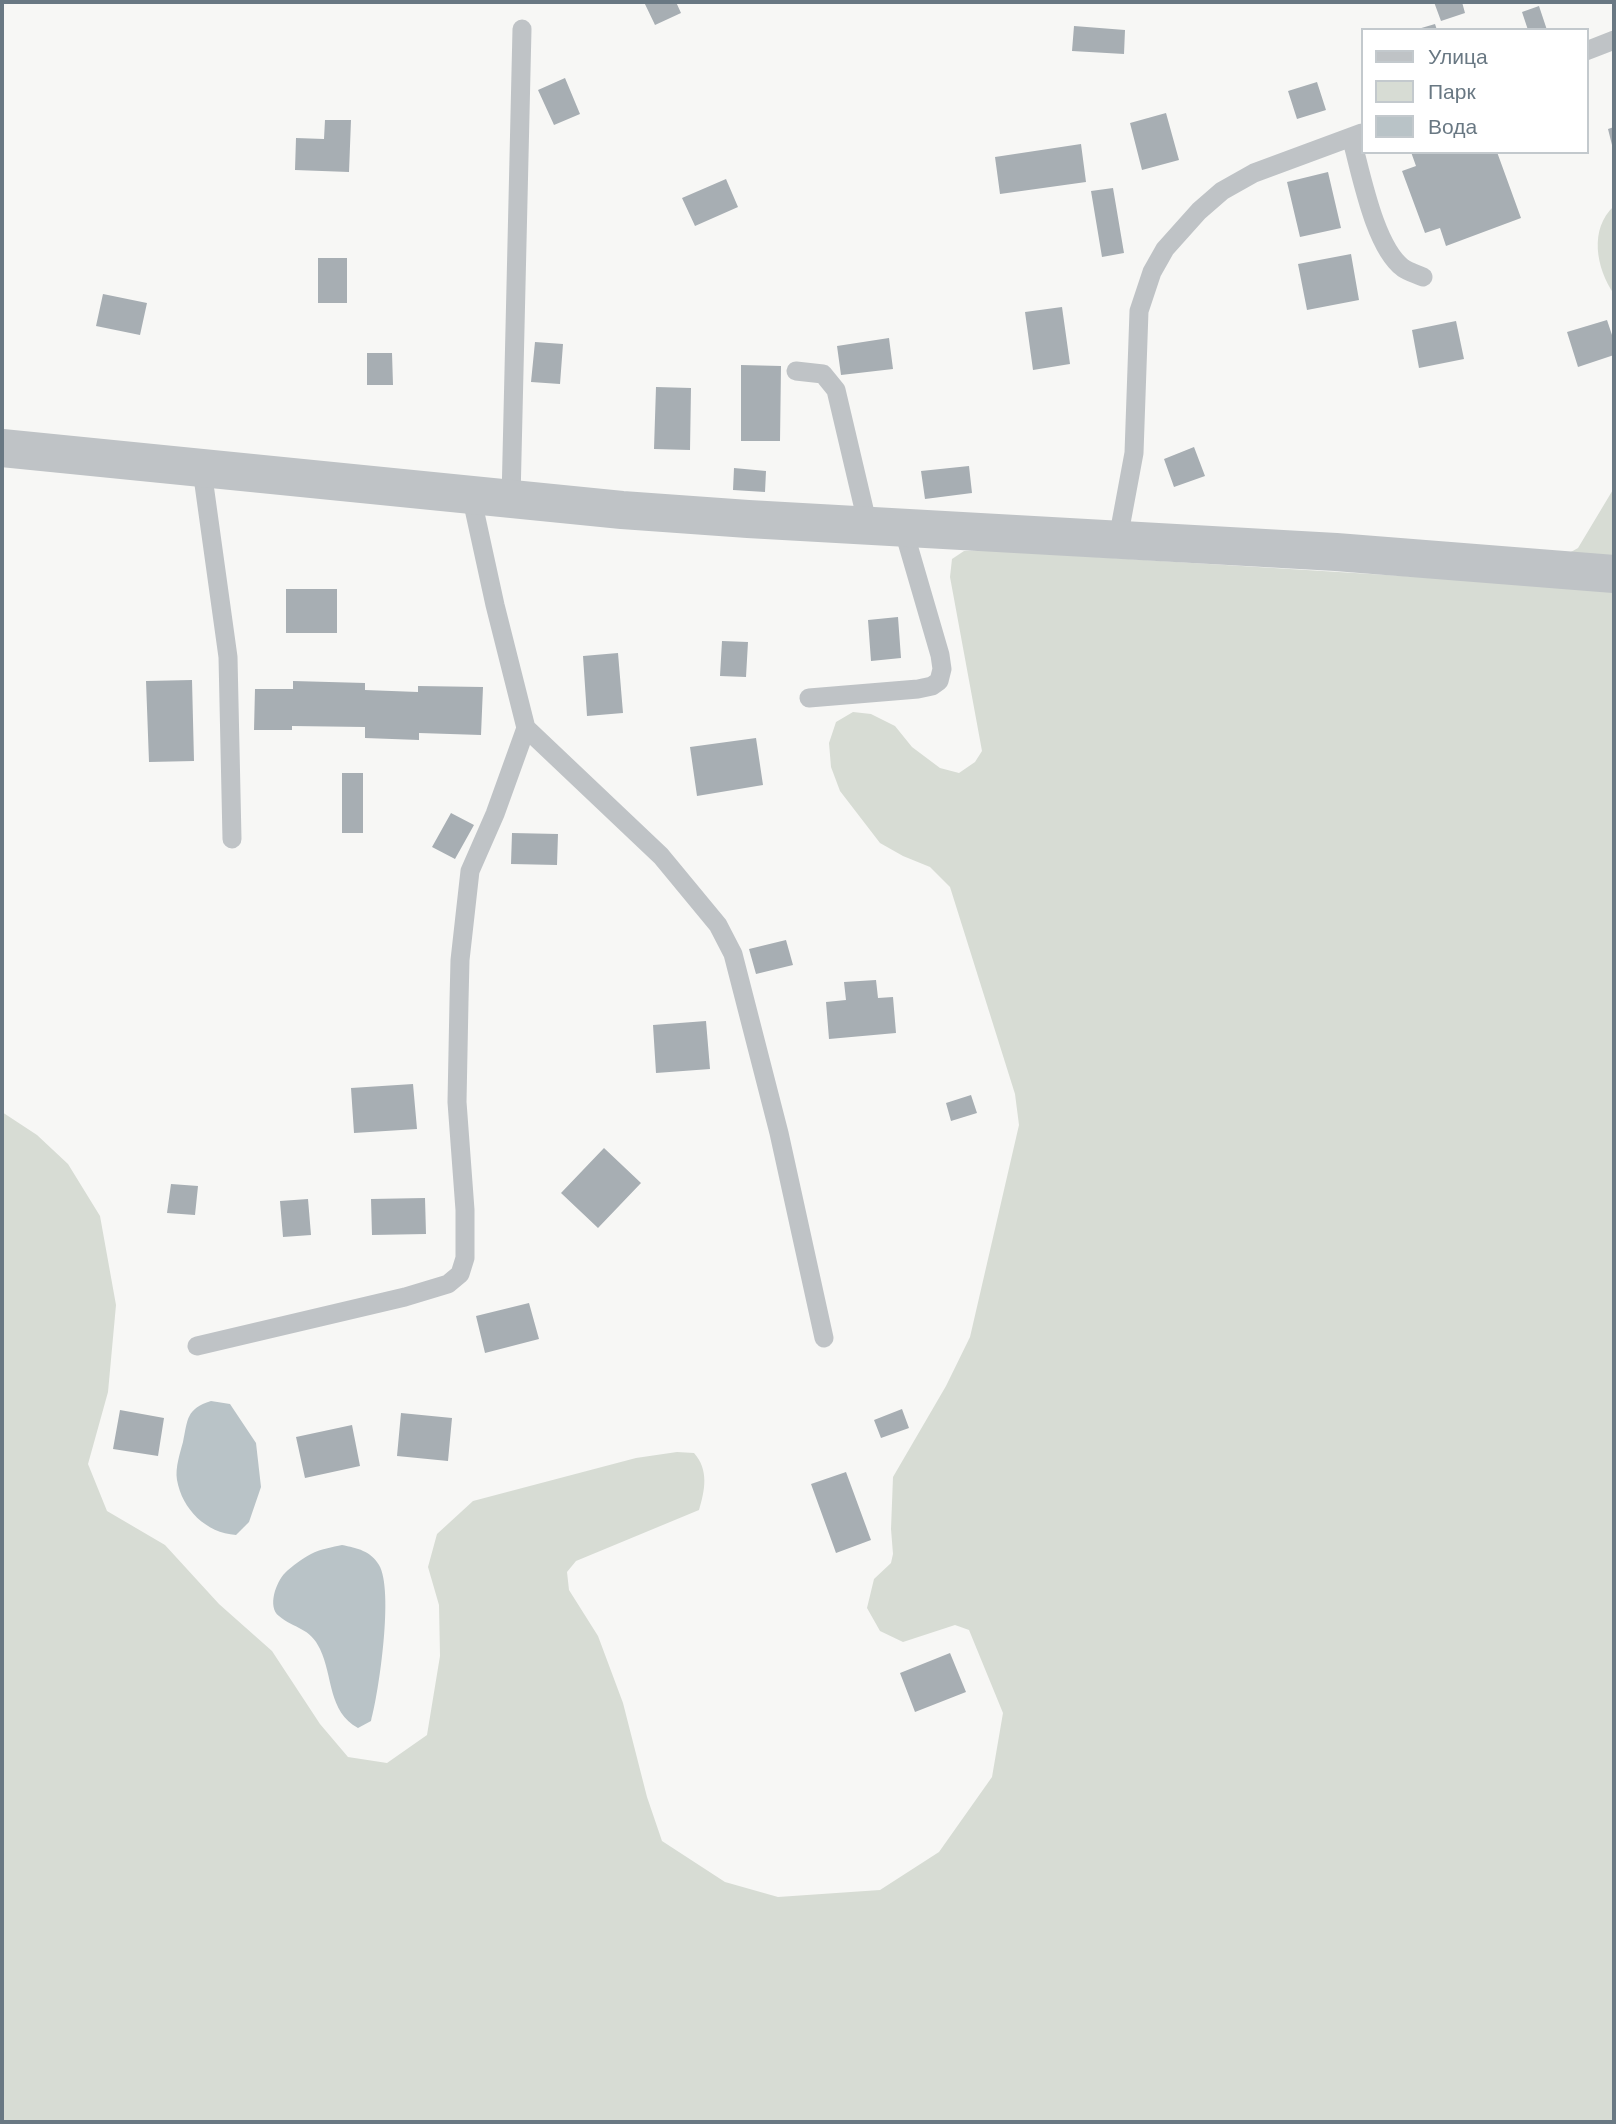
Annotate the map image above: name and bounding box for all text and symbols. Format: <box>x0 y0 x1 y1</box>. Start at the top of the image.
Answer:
legend <box>1360 28 1588 154</box>
text: Улица <box>1428 45 1488 68</box>
text: Парк <box>1428 80 1476 103</box>
text: Вода <box>1428 115 1477 138</box>

